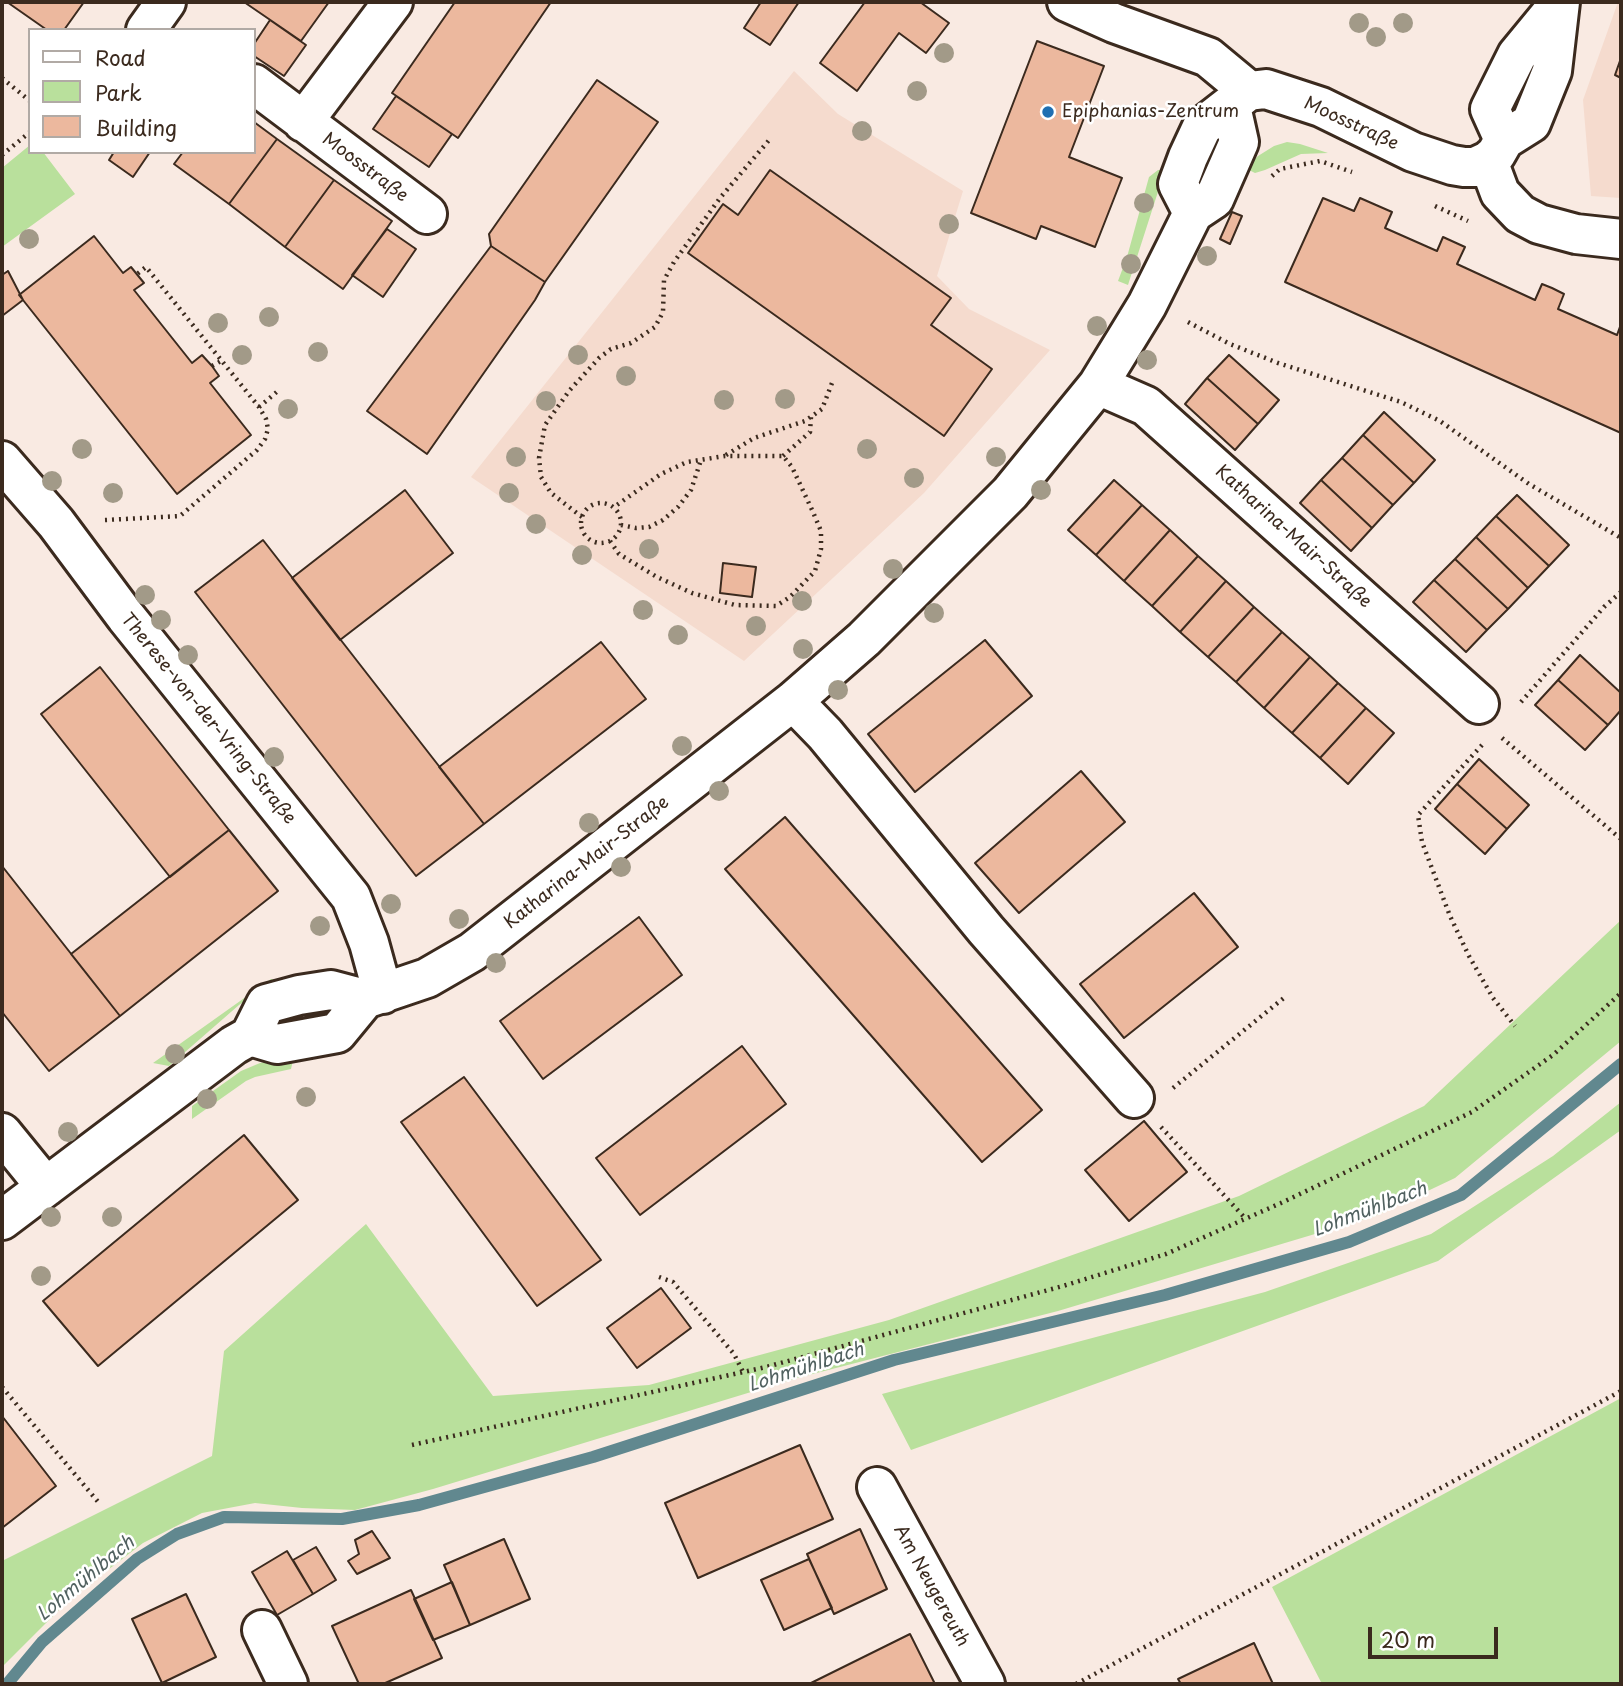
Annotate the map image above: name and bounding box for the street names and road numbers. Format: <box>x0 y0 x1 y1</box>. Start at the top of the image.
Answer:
street label: Moosstraße <box>1300 93 1402 155</box>
street label: Moosstraße <box>318 129 412 207</box>
street label: Katharina-Mair-Straße <box>1210 461 1376 613</box>
street label: Therese-von-der-Vring-Straße <box>116 609 300 829</box>
street label: Katharina-Mair-Straße <box>500 792 674 934</box>
street label: Am Neugereuth <box>889 1521 973 1651</box>

